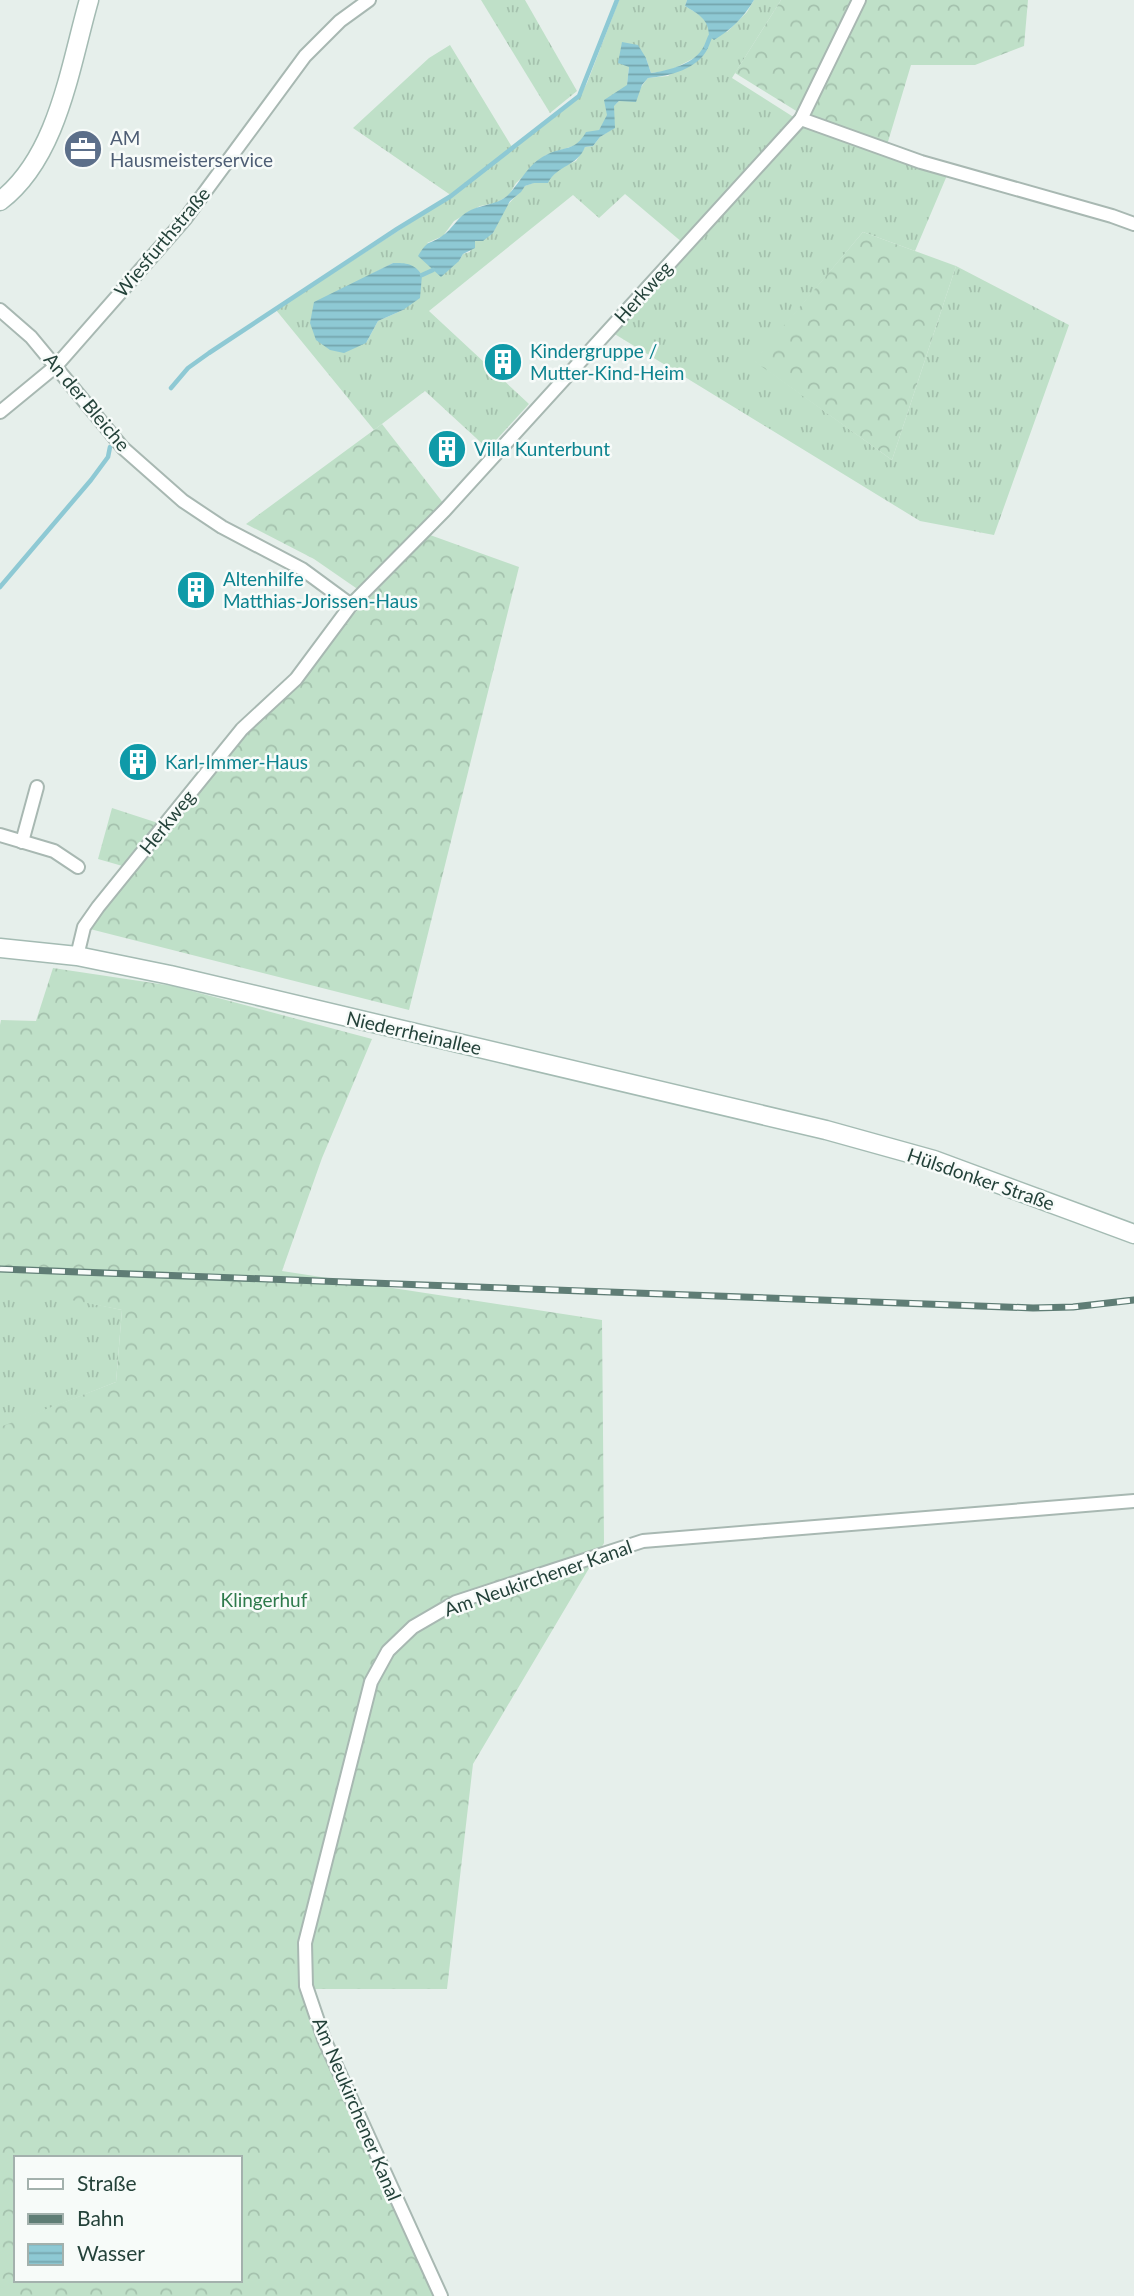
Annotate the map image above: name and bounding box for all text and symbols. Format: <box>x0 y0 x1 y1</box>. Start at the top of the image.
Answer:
place label: AM Hausmeisterservice <box>110 126 273 171</box>
office icon: AM Hausmeisterservice <box>62 128 104 170</box>
street label: Wiesfurthstraße <box>109 182 214 301</box>
street label: Herkweg <box>609 256 677 327</box>
place label: Kindergruppe / Mutter-Kind-Heim <box>530 339 685 384</box>
building icon: Kindergruppe / Mutter-Kind-Heim <box>482 341 524 383</box>
street label: An der Bleiche <box>40 348 135 456</box>
building icon: Villa Kunterbunt <box>426 428 468 470</box>
place label: Villa Kunterbunt <box>474 437 610 460</box>
place label: Altenhilfe Matthias-Jorissen-Haus <box>223 567 418 612</box>
building icon: Altenhilfe Matthias-Jorissen-Haus <box>175 569 217 611</box>
building icon: Karl-Immer-Haus <box>117 741 159 783</box>
place label: Karl-Immer-Haus <box>165 750 308 773</box>
street label: Herkweg <box>134 785 199 858</box>
street label: Niederrheinallee <box>344 1006 484 1059</box>
street label: Hülsdonker Straße <box>905 1143 1058 1214</box>
street label: Am Neukirchener Kanal <box>441 1535 635 1620</box>
park label: Klingerhuf <box>221 1588 308 1611</box>
street label: Am Neukirchener Kanal <box>308 2014 407 2204</box>
legend <box>14 2156 242 2282</box>
text: Straße <box>77 2170 137 2195</box>
text: Bahn <box>77 2205 124 2230</box>
text: Wasser <box>77 2240 145 2265</box>

